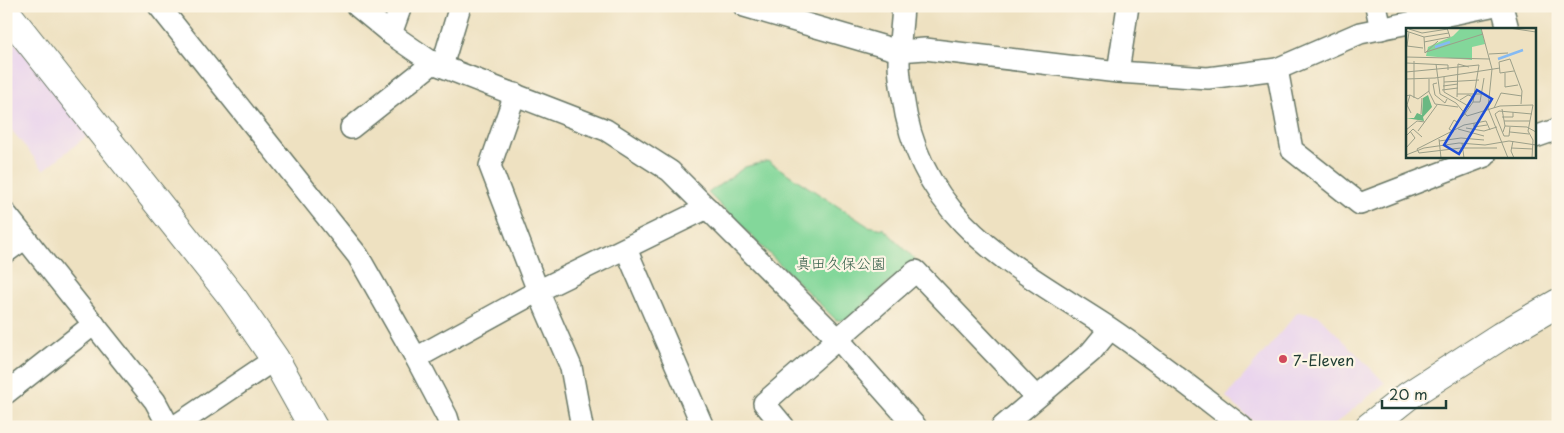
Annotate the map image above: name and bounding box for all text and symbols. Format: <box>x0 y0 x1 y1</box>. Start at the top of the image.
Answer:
inset map <box>1406 28 1536 158</box>
park label: 真田久保公園 <box>796 251 886 274</box>
place label: 7-Eleven <box>1293 348 1354 371</box>
marker: 7-Eleven <box>1277 353 1289 365</box>
scale bar <box>1382 378 1445 410</box>
text: 20 m <box>1389 382 1428 405</box>

